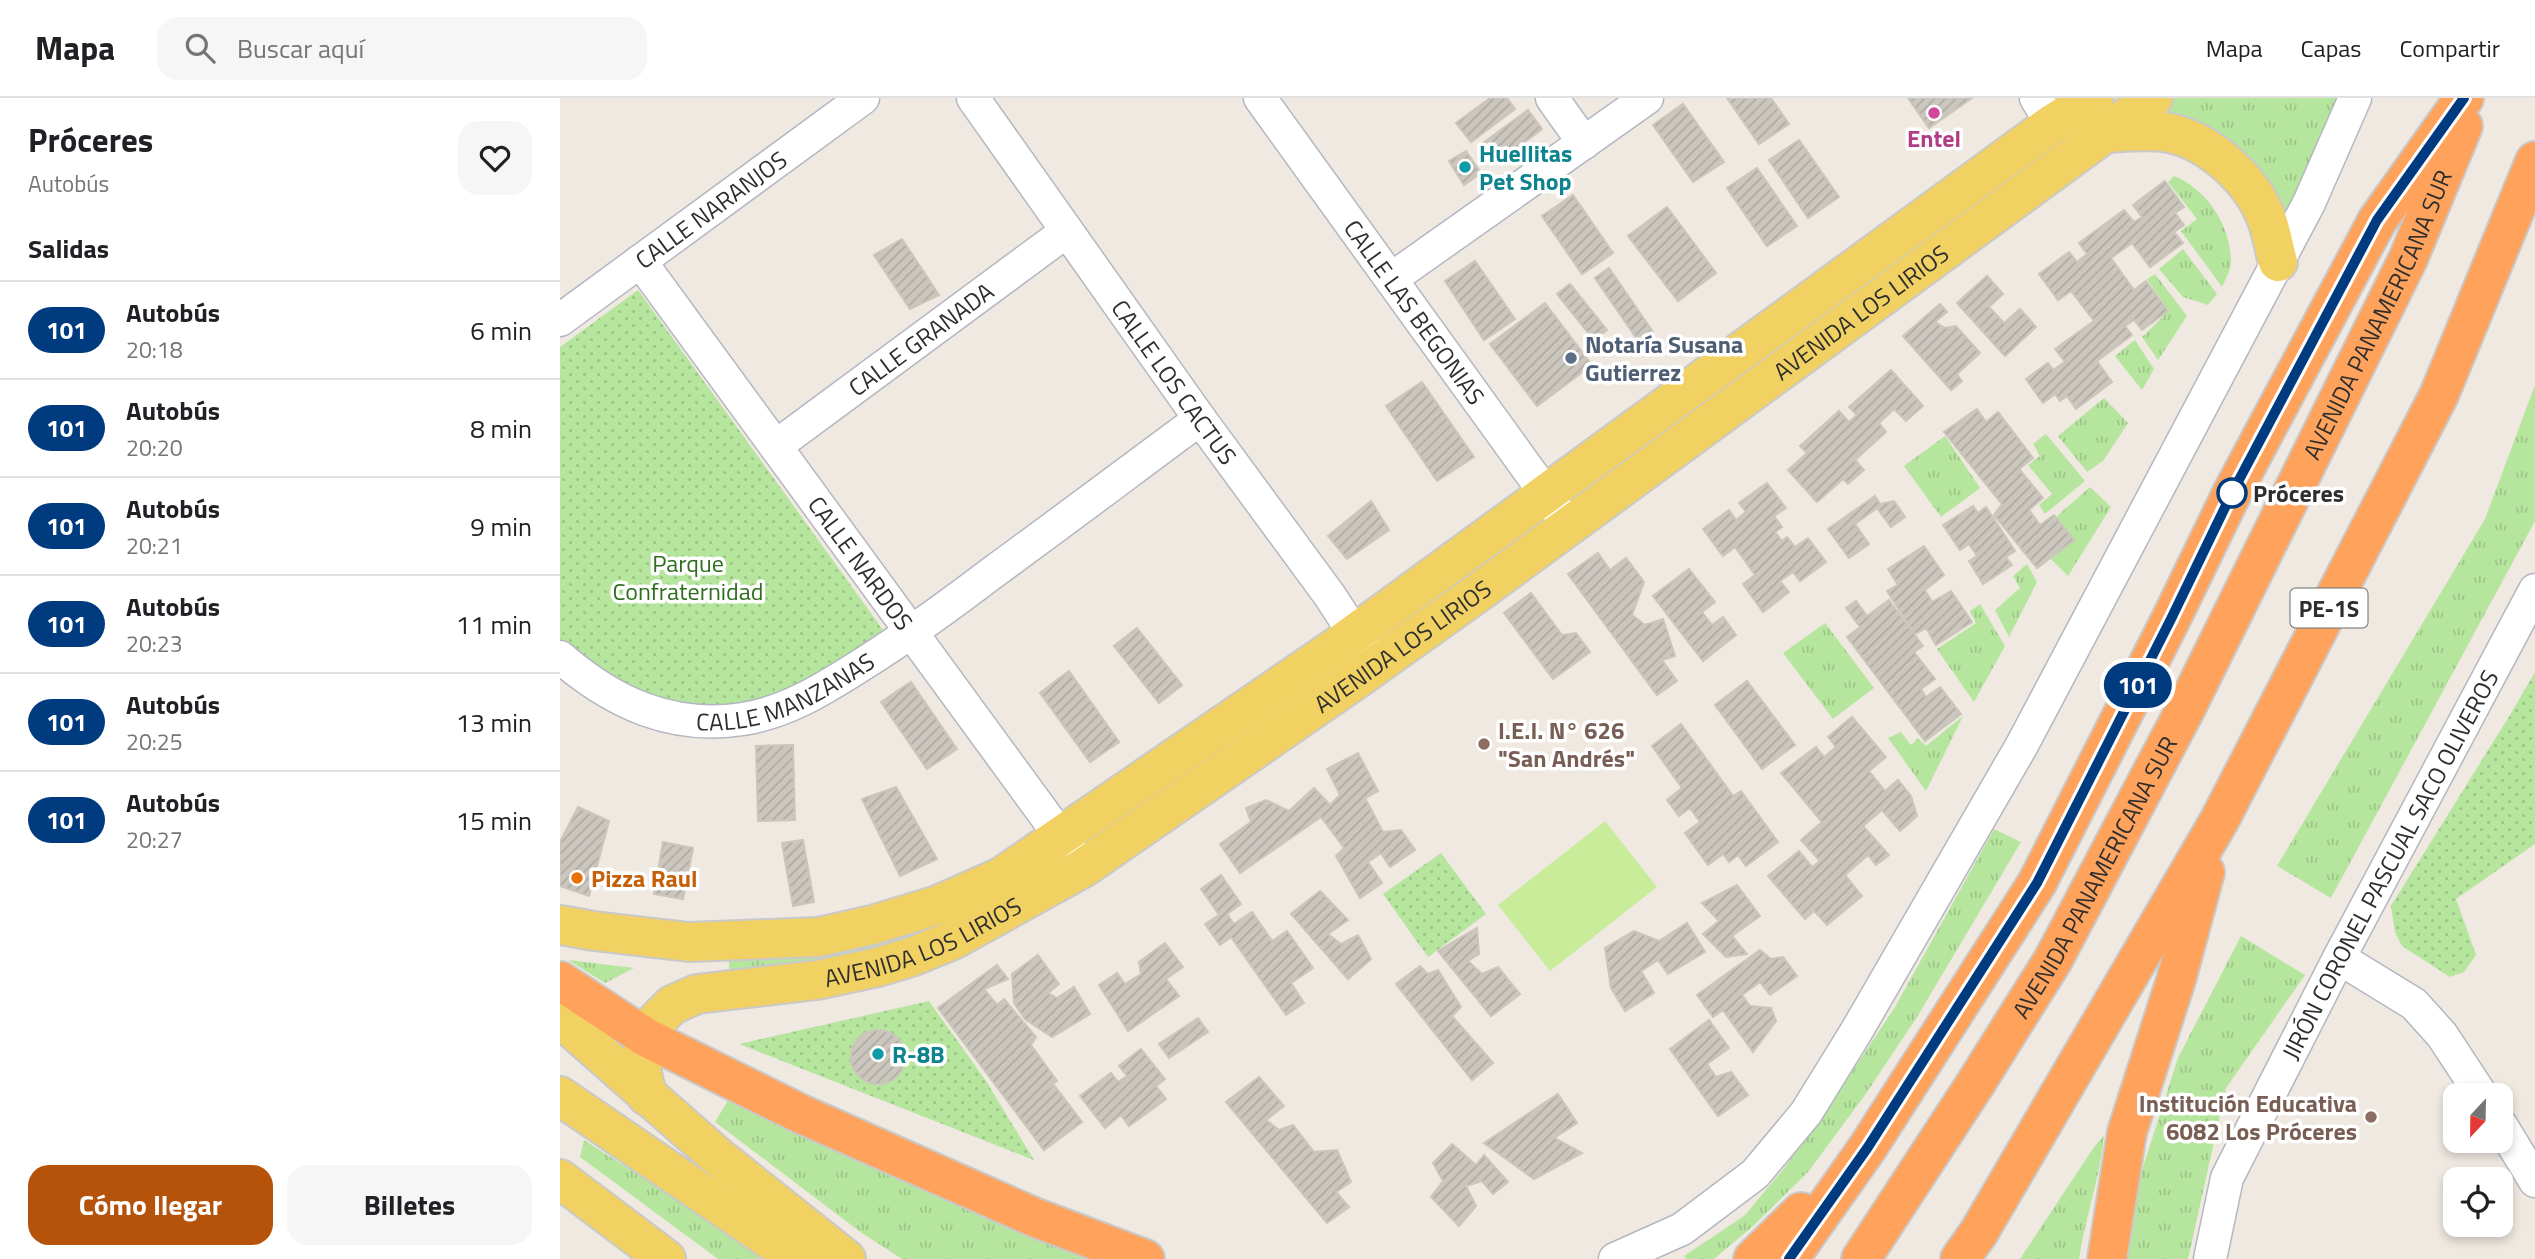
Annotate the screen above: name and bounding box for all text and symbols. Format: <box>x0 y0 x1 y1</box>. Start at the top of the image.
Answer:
search box <box>157 17 647 80</box>
text: Mapa <box>35 23 115 73</box>
icon: search <box>181 29 219 67</box>
text: Buscar aquí <box>237 29 364 68</box>
text: Mapa <box>2206 30 2263 66</box>
text: Capas <box>2301 30 2361 66</box>
text: Compartir <box>2399 30 2500 66</box>
marker: Entel <box>1926 105 1942 121</box>
text: Próceres <box>28 115 153 165</box>
place label: Entel <box>1907 120 1961 156</box>
button: heart <box>458 121 532 195</box>
place label: Huellitas Pet Shop <box>1479 135 1572 199</box>
street label: CALLE NARANJOS <box>627 142 794 277</box>
marker: Huellitas Pet Shop <box>1457 159 1473 175</box>
street label: AVENIDA PANAMERICANA SUR <box>2294 164 2461 466</box>
text: Autobús <box>28 166 109 201</box>
street label: CALLE LAS BEGONIAS <box>1335 212 1494 412</box>
text: Salidas <box>28 229 109 268</box>
street label: AVENIDA LOS LIRIOS <box>1765 236 1956 389</box>
street label: CALLE GRANADA <box>841 273 1001 405</box>
street label: CALLE LOS CACTUS <box>1103 292 1246 472</box>
text: Autobús <box>126 293 220 332</box>
text: 6 min <box>470 311 532 350</box>
text: 101 <box>46 312 87 348</box>
place label: Notaría Susana Gutierrez <box>1585 326 1743 390</box>
text: 20:18 <box>126 332 183 367</box>
marker: Notaría Susana Gutierrez <box>1563 350 1579 366</box>
text: Autobús <box>126 391 220 430</box>
text: 8 min <box>470 409 532 448</box>
text: 101 <box>46 410 87 446</box>
text: 20:20 <box>126 430 183 465</box>
place label: Próceres <box>2253 475 2344 511</box>
marker: Próceres <box>2217 478 2247 508</box>
street label: CALLE NARDOS <box>799 488 922 638</box>
text: Autobús <box>126 489 220 528</box>
text: 9 min <box>470 507 532 546</box>
text: 101 <box>46 508 87 544</box>
text: 20:21 <box>126 528 183 563</box>
park label: Parque Confraternidad <box>612 545 764 609</box>
street label: AVENIDA LOS LIRIOS <box>1306 571 1499 721</box>
text: Autobús <box>126 587 220 626</box>
road number: PE-1S <box>2290 588 2368 628</box>
text: 11 min <box>456 605 532 644</box>
text: 101 <box>46 606 87 642</box>
text: 20:23 <box>126 626 183 661</box>
street label: CALLE MANZANAS <box>695 643 881 740</box>
line badge: 101 <box>2098 662 2178 708</box>
street label: JIRÓN CORONEL PASCUAL SACO OLIVEROS <box>2272 663 2507 1065</box>
text: 101 <box>2118 667 2158 703</box>
text: Autobús <box>126 685 220 724</box>
text: 13 min <box>456 703 532 742</box>
text: 101 <box>46 704 87 740</box>
place label: I.E.I. N° 626 "San Andrés" <box>1498 712 1635 776</box>
text: 20:25 <box>126 724 183 759</box>
street label: AVENIDA PANAMERICANA SUR <box>2003 730 2186 1025</box>
marker: I.E.I. N° 626 "San Andrés" <box>1476 736 1492 752</box>
text: Autobús <box>126 783 220 822</box>
text: 15 min <box>456 801 532 840</box>
text: 101 <box>46 802 87 838</box>
text: 20:27 <box>126 822 183 857</box>
place label: Pizza Raul <box>591 860 697 896</box>
marker: Pizza Raul <box>569 870 585 886</box>
street label: AVENIDA LOS LIRIOS <box>821 888 1028 996</box>
place label: R-8B <box>892 1036 945 1072</box>
marker: R-8B <box>870 1046 886 1062</box>
north arrow <box>2443 1083 2513 1153</box>
map controls <box>2443 1083 2513 1237</box>
place label: Institución Educativa 6082 Los Próceres <box>2139 1085 2357 1149</box>
marker: Institución Educativa 6082 Los Próceres <box>2363 1109 2379 1125</box>
button: Cómo llegar <box>28 1165 273 1245</box>
button: Billetes <box>287 1165 532 1245</box>
button: locate <box>2443 1167 2513 1237</box>

